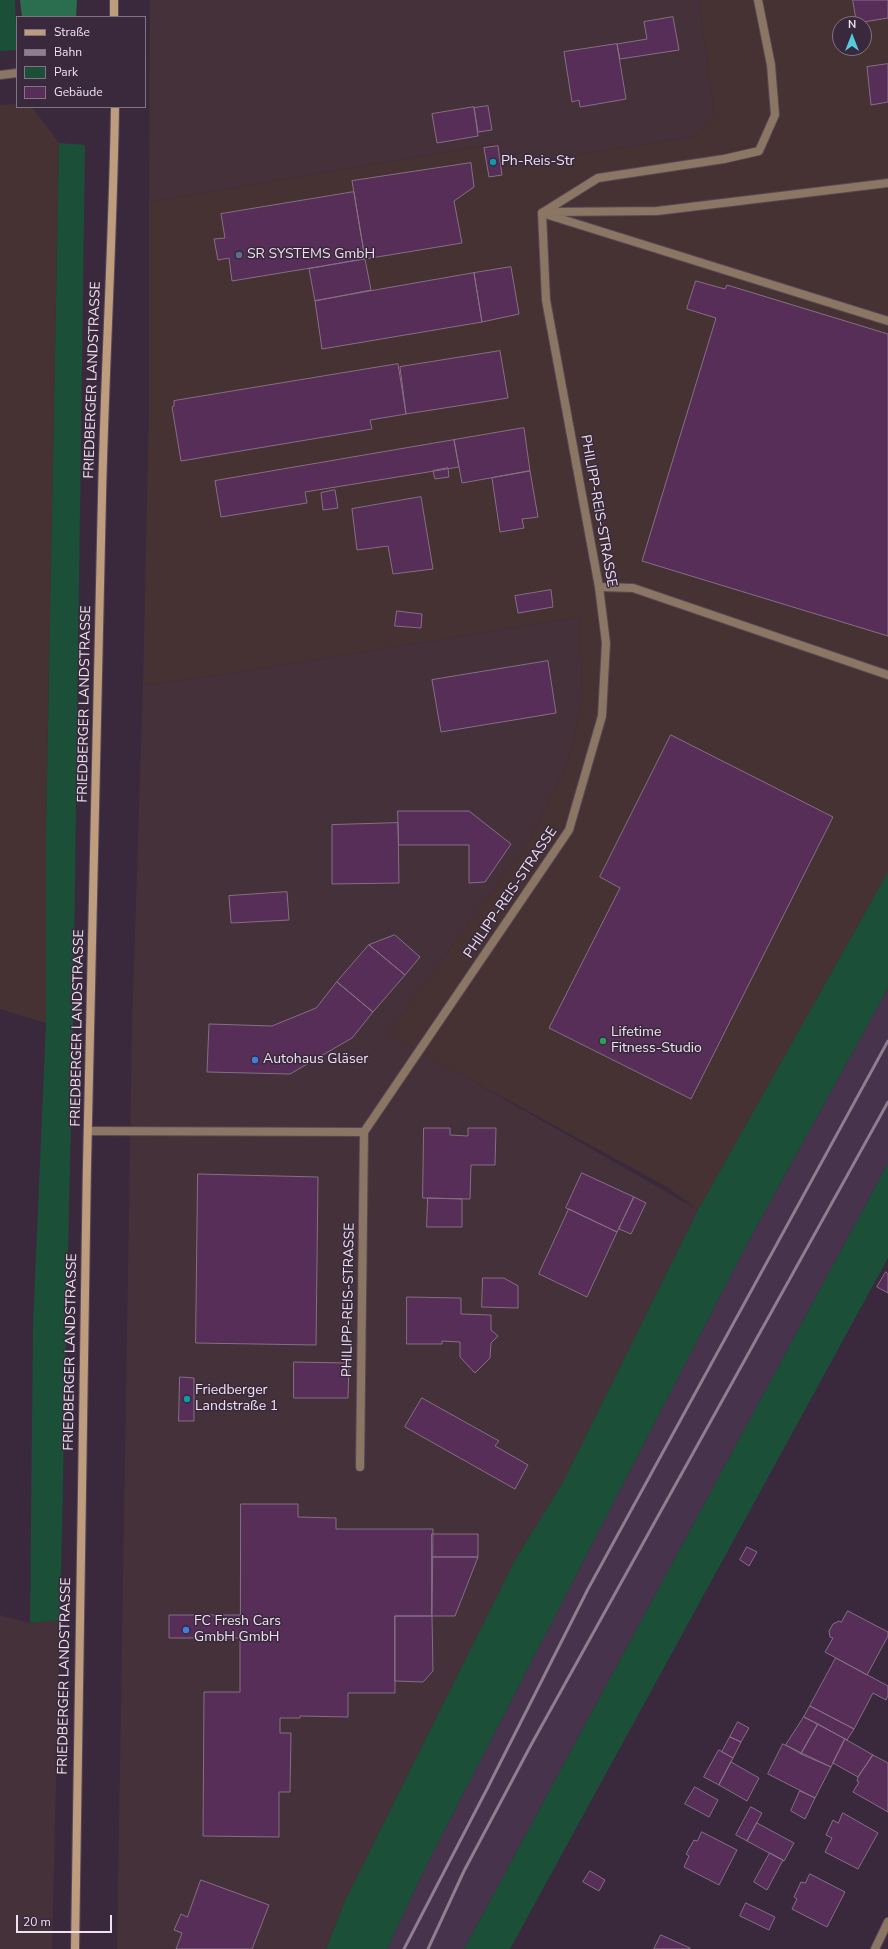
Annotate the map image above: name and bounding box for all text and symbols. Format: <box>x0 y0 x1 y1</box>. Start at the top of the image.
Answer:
legend <box>16 16 146 108</box>
north arrow <box>832 16 872 56</box>
text: N <box>848 17 856 32</box>
text: Straße <box>54 24 90 40</box>
text: Bahn <box>54 44 82 60</box>
text: Park <box>54 64 78 80</box>
text: Gebäude <box>54 84 103 100</box>
place label: Ph-Reis-Str <box>501 154 575 170</box>
marker: Ph-Reis-Str <box>488 157 498 167</box>
place label: SR SYSTEMS GmbH <box>247 247 375 263</box>
marker: SR SYSTEMS GmbH <box>234 250 244 260</box>
street label: FRIEDBERGER LANDSTRASSE <box>81 281 105 479</box>
street label: PHILIPP-REIS-STRASSE <box>576 433 620 589</box>
street label: FRIEDBERGER LANDSTRASSE <box>75 605 95 803</box>
street label: PHILIPP-REIS-STRASSE <box>461 824 561 962</box>
street label: FRIEDBERGER LANDSTRASSE <box>68 929 88 1127</box>
place label: Lifetime Fitness-Studio <box>611 1025 702 1058</box>
marker: Lifetime Fitness-Studio <box>598 1036 608 1046</box>
place label: Autohaus Gläser <box>263 1052 368 1068</box>
marker: Autohaus Gläser <box>250 1055 260 1065</box>
street label: PHILIPP-REIS-STRASSE <box>339 1223 359 1377</box>
street label: FRIEDBERGER LANDSTRASSE <box>61 1253 81 1451</box>
place label: Friedberger Landstraße 1 <box>195 1383 278 1416</box>
marker: Friedberger Landstraße 1 <box>182 1394 192 1404</box>
street label: FRIEDBERGER LANDSTRASSE <box>55 1577 75 1775</box>
place label: FC Fresh Cars GmbH GmbH <box>194 1614 281 1646</box>
marker: FC Fresh Cars GmbH GmbH <box>181 1625 191 1635</box>
scale bar <box>18 1907 114 1933</box>
text: 20 m <box>23 1914 51 1930</box>

